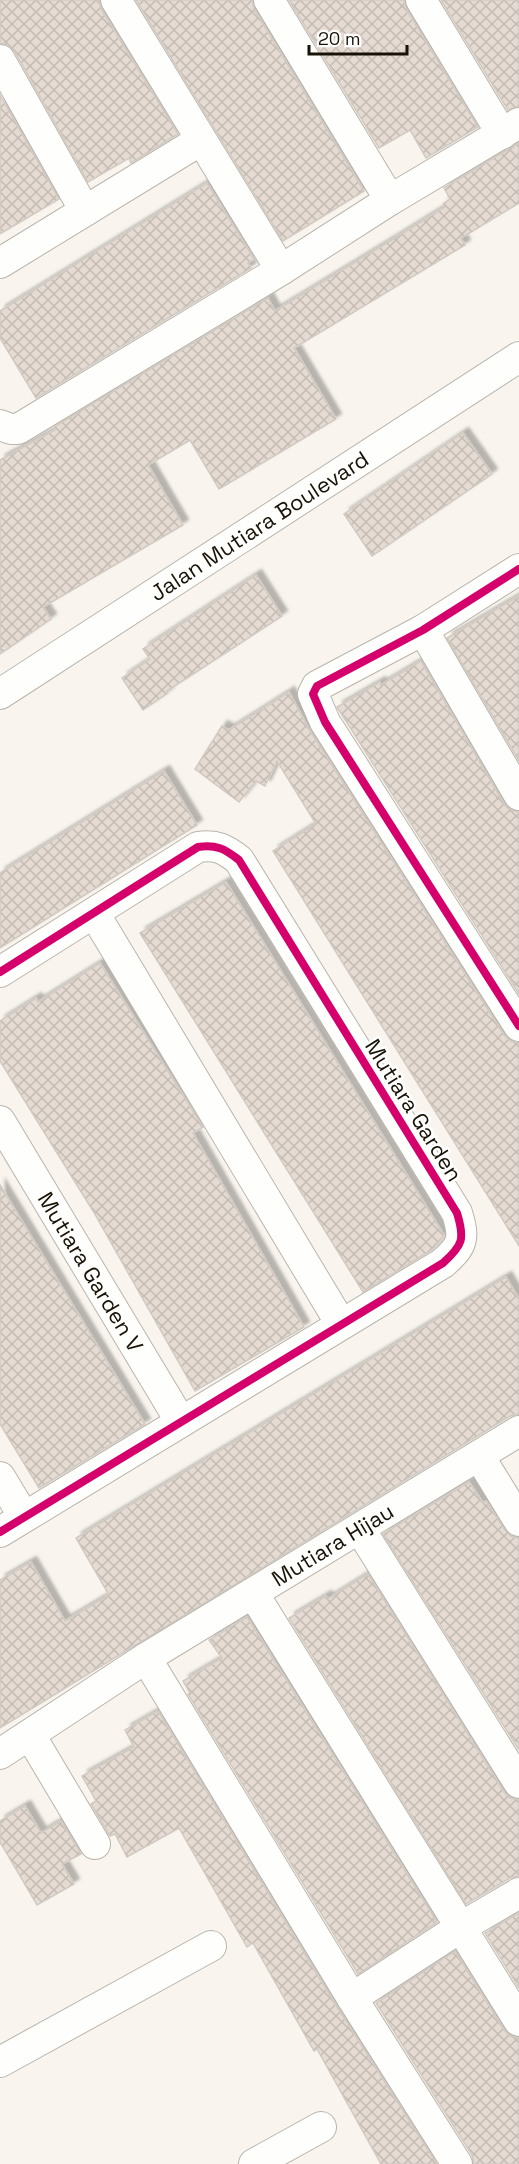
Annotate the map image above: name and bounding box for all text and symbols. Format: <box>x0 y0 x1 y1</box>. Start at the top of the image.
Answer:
scale bar <box>309 18 406 56</box>
text: 20 m <box>318 27 361 50</box>
street label: Jalan Mutiara Boulevard <box>145 445 374 607</box>
street label: Mutiara Garden <box>359 1034 469 1186</box>
street label: Mutiara Garden V <box>32 1187 150 1357</box>
street label: Mutiara Hijau <box>266 1497 399 1592</box>

